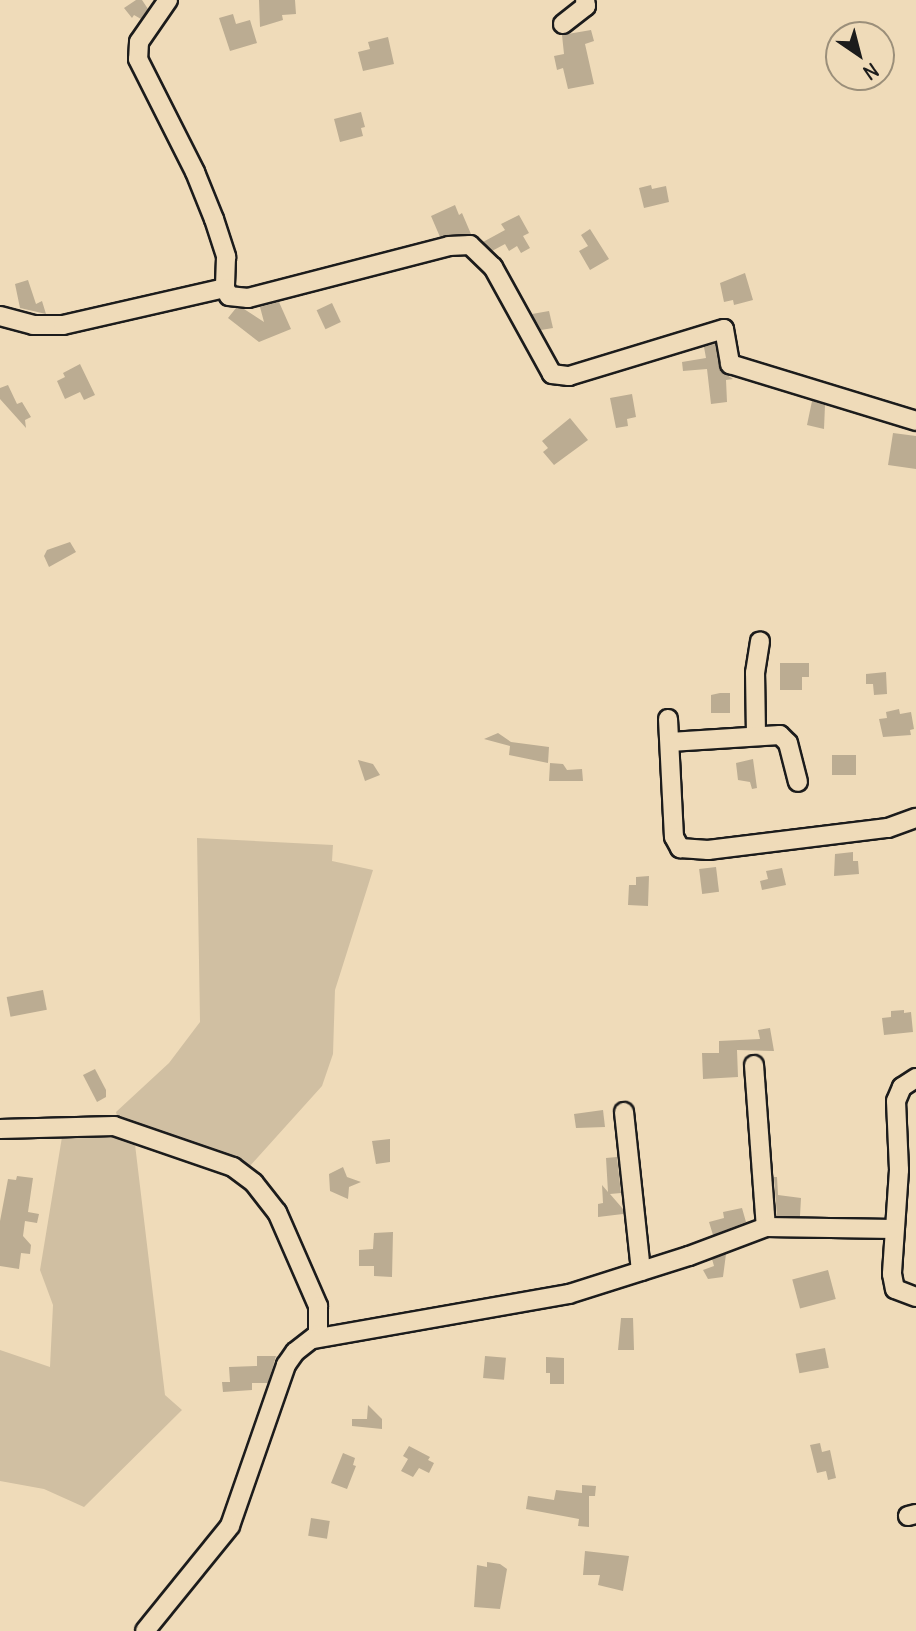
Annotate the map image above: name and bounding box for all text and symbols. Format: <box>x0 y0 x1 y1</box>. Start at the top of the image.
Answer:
north arrow <box>825 21 895 91</box>
text: N <box>859 58 883 85</box>

